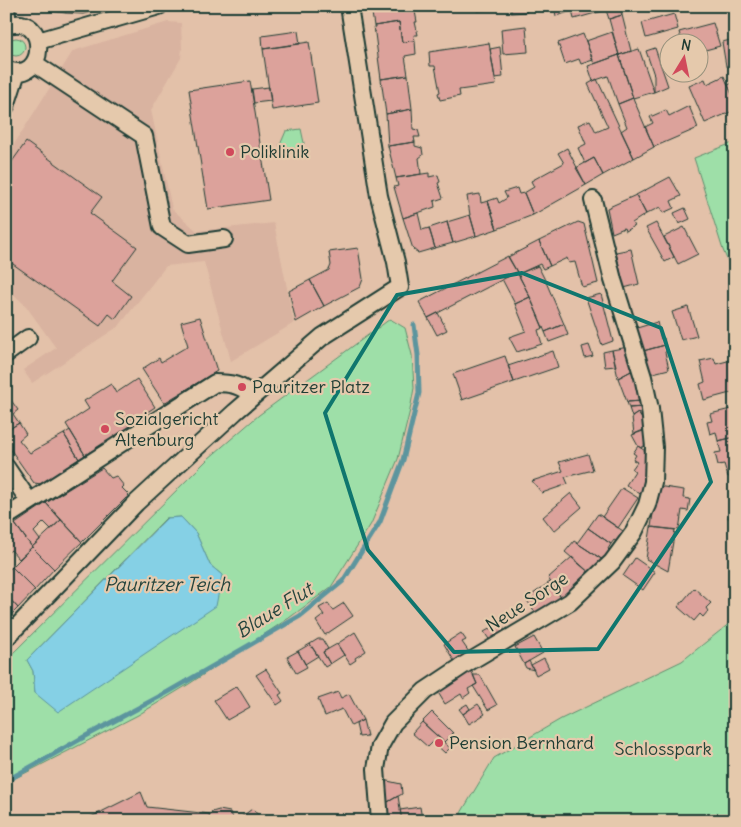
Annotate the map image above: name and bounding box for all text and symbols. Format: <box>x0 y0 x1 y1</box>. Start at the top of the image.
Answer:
north arrow <box>658 32 708 82</box>
text: N <box>680 35 693 55</box>
place label: Poliklinik <box>240 140 310 163</box>
marker: Poliklinik <box>224 146 236 158</box>
place label: Pauritzer Platz <box>252 375 370 398</box>
marker: Pauritzer Platz <box>236 381 248 393</box>
place label: Sozialgericht Altenburg <box>115 407 219 451</box>
marker: Sozialgericht Altenburg <box>99 423 111 435</box>
street label: Neue Sorge <box>481 566 572 637</box>
water label: Pauritzer Teich <box>104 572 231 596</box>
water label: Blaue Flut <box>231 576 319 643</box>
place label: Pension Bernhard <box>449 731 594 754</box>
marker: Pension Bernhard <box>433 737 445 749</box>
park label: Schlosspark <box>614 737 712 760</box>

